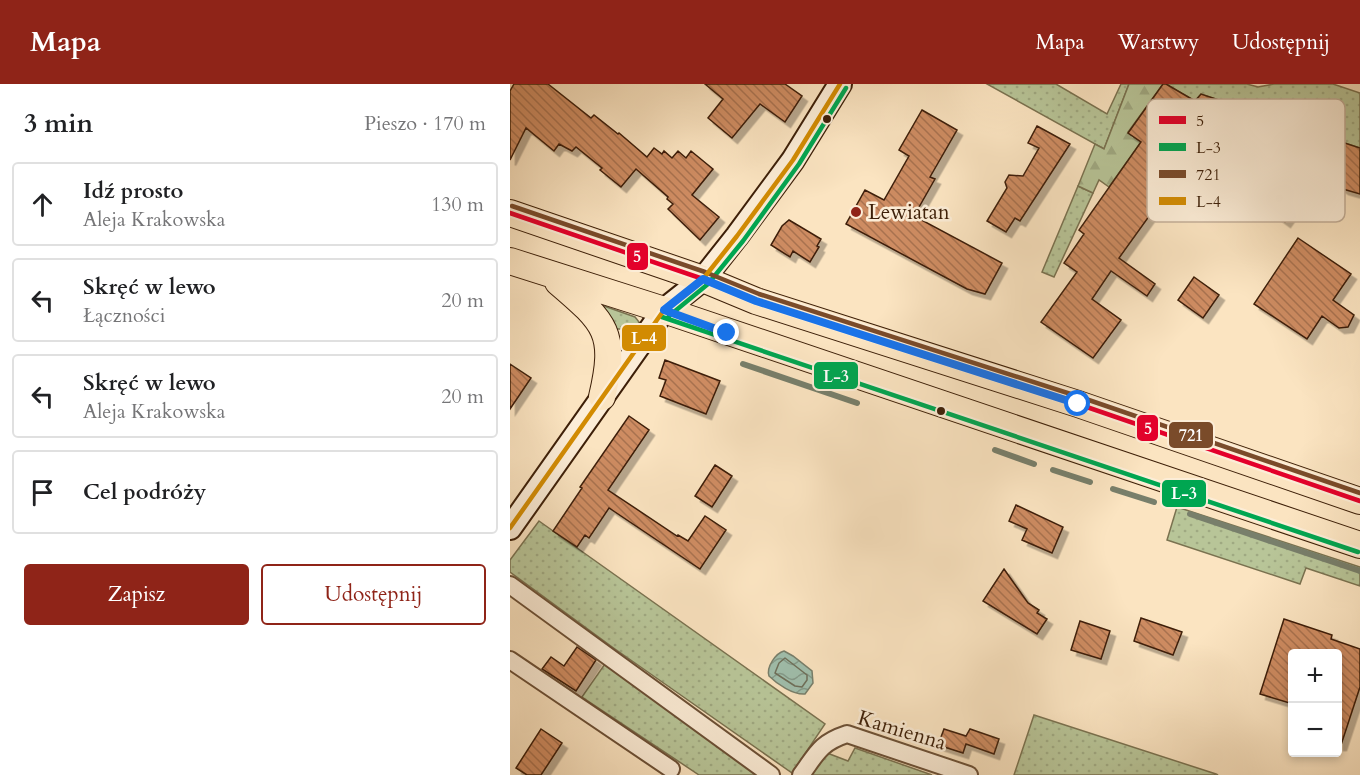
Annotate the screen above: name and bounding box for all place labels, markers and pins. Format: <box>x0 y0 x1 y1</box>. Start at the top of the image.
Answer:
unlabelled marker <box>821 113 833 125</box>
place label: Lewiatan <box>868 198 950 227</box>
marker: Lewiatan <box>849 205 863 219</box>
unlabelled marker <box>935 405 947 417</box>

